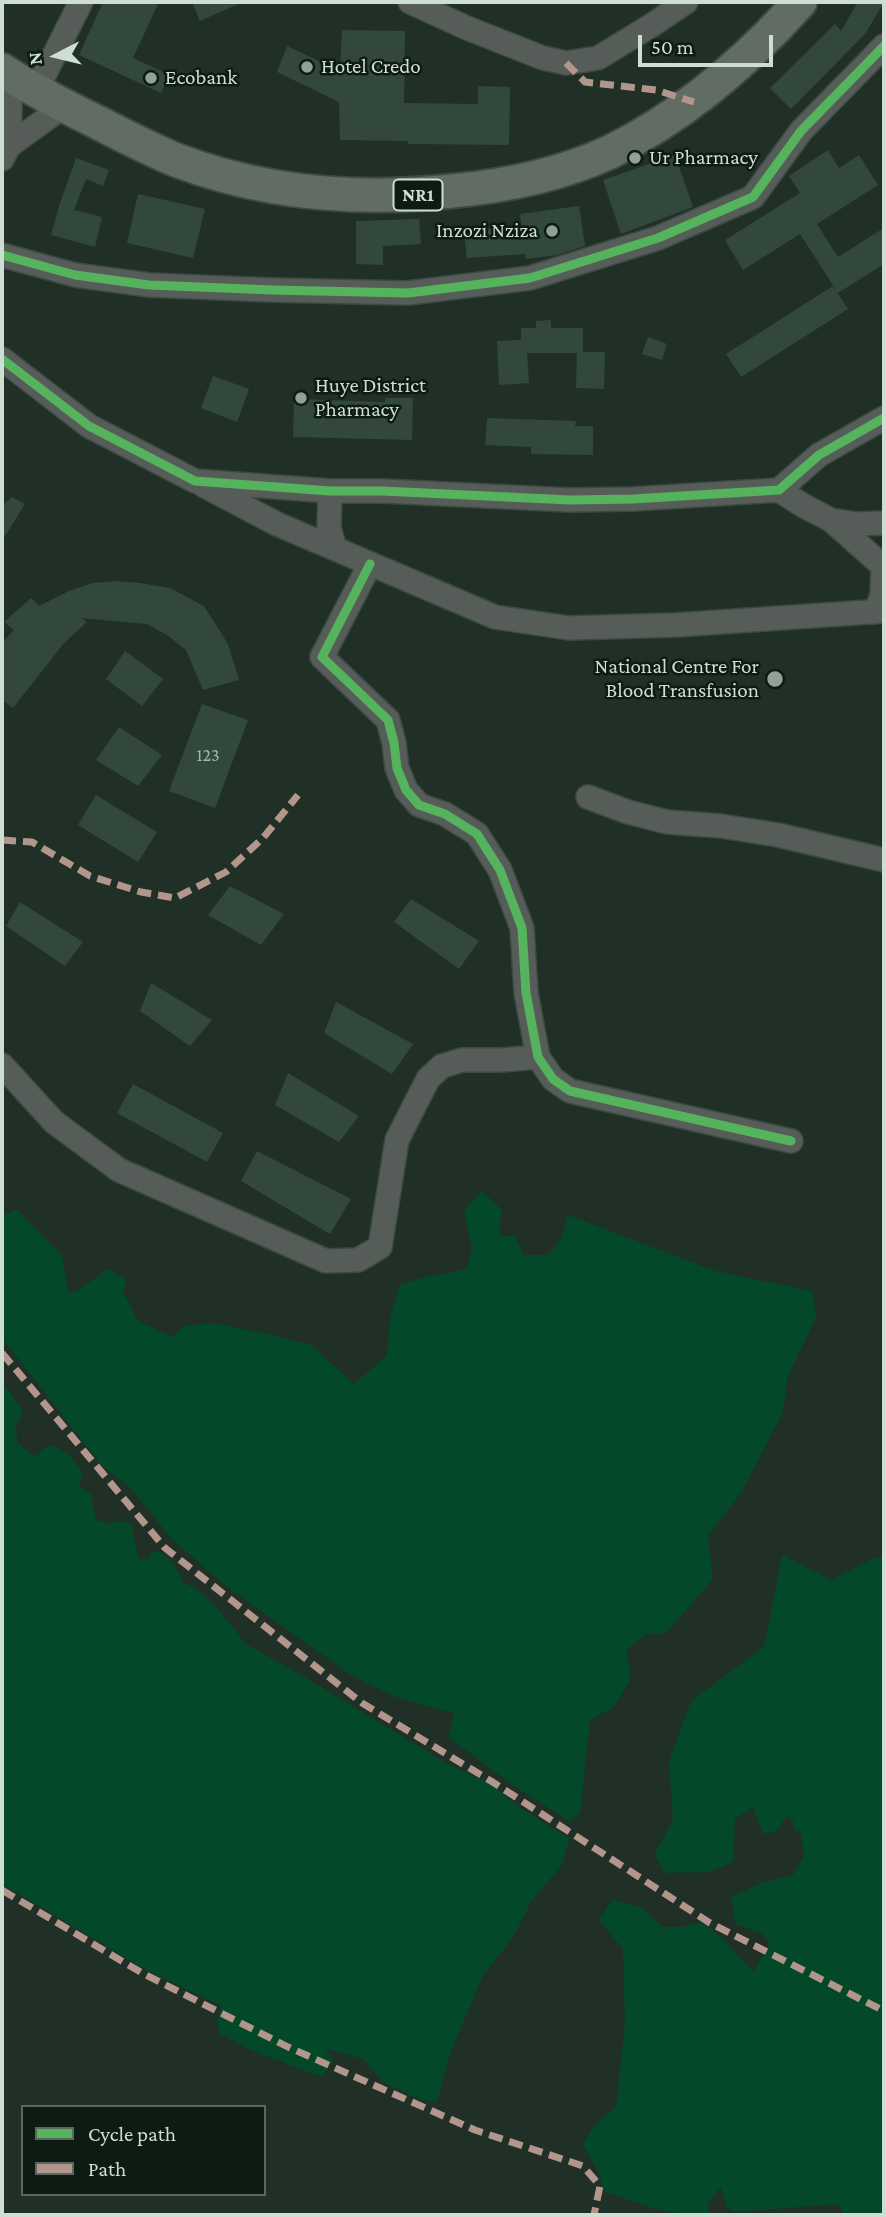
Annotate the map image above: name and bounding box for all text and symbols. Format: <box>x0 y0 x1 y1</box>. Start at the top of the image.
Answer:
north arrow <box>21 21 91 91</box>
scale bar <box>641 21 776 65</box>
text: 50 m <box>651 35 694 59</box>
text: N <box>23 51 46 66</box>
place label: Hotel Credo <box>321 54 421 80</box>
marker: Hotel Credo <box>299 59 315 75</box>
place label: Ecobank <box>165 65 237 91</box>
marker: Ecobank <box>143 70 159 86</box>
place label: Ur Pharmacy <box>649 145 758 171</box>
marker: Ur Pharmacy <box>627 150 643 166</box>
road number: NR1 <box>394 180 442 210</box>
place label: Inzozi Nziza <box>436 218 538 244</box>
marker: Inzozi Nziza <box>544 223 560 239</box>
place label: Huye District Pharmacy <box>315 373 426 423</box>
marker: Huye District Pharmacy <box>293 390 309 406</box>
place label: National Centre For Blood Transfusion <box>595 654 759 704</box>
marker: National Centre For Blood Transfusion <box>765 669 785 689</box>
house number: 123 <box>196 744 220 766</box>
legend <box>21 2105 266 2196</box>
text: Cycle path <box>88 2122 176 2146</box>
text: Path <box>88 2157 126 2181</box>

